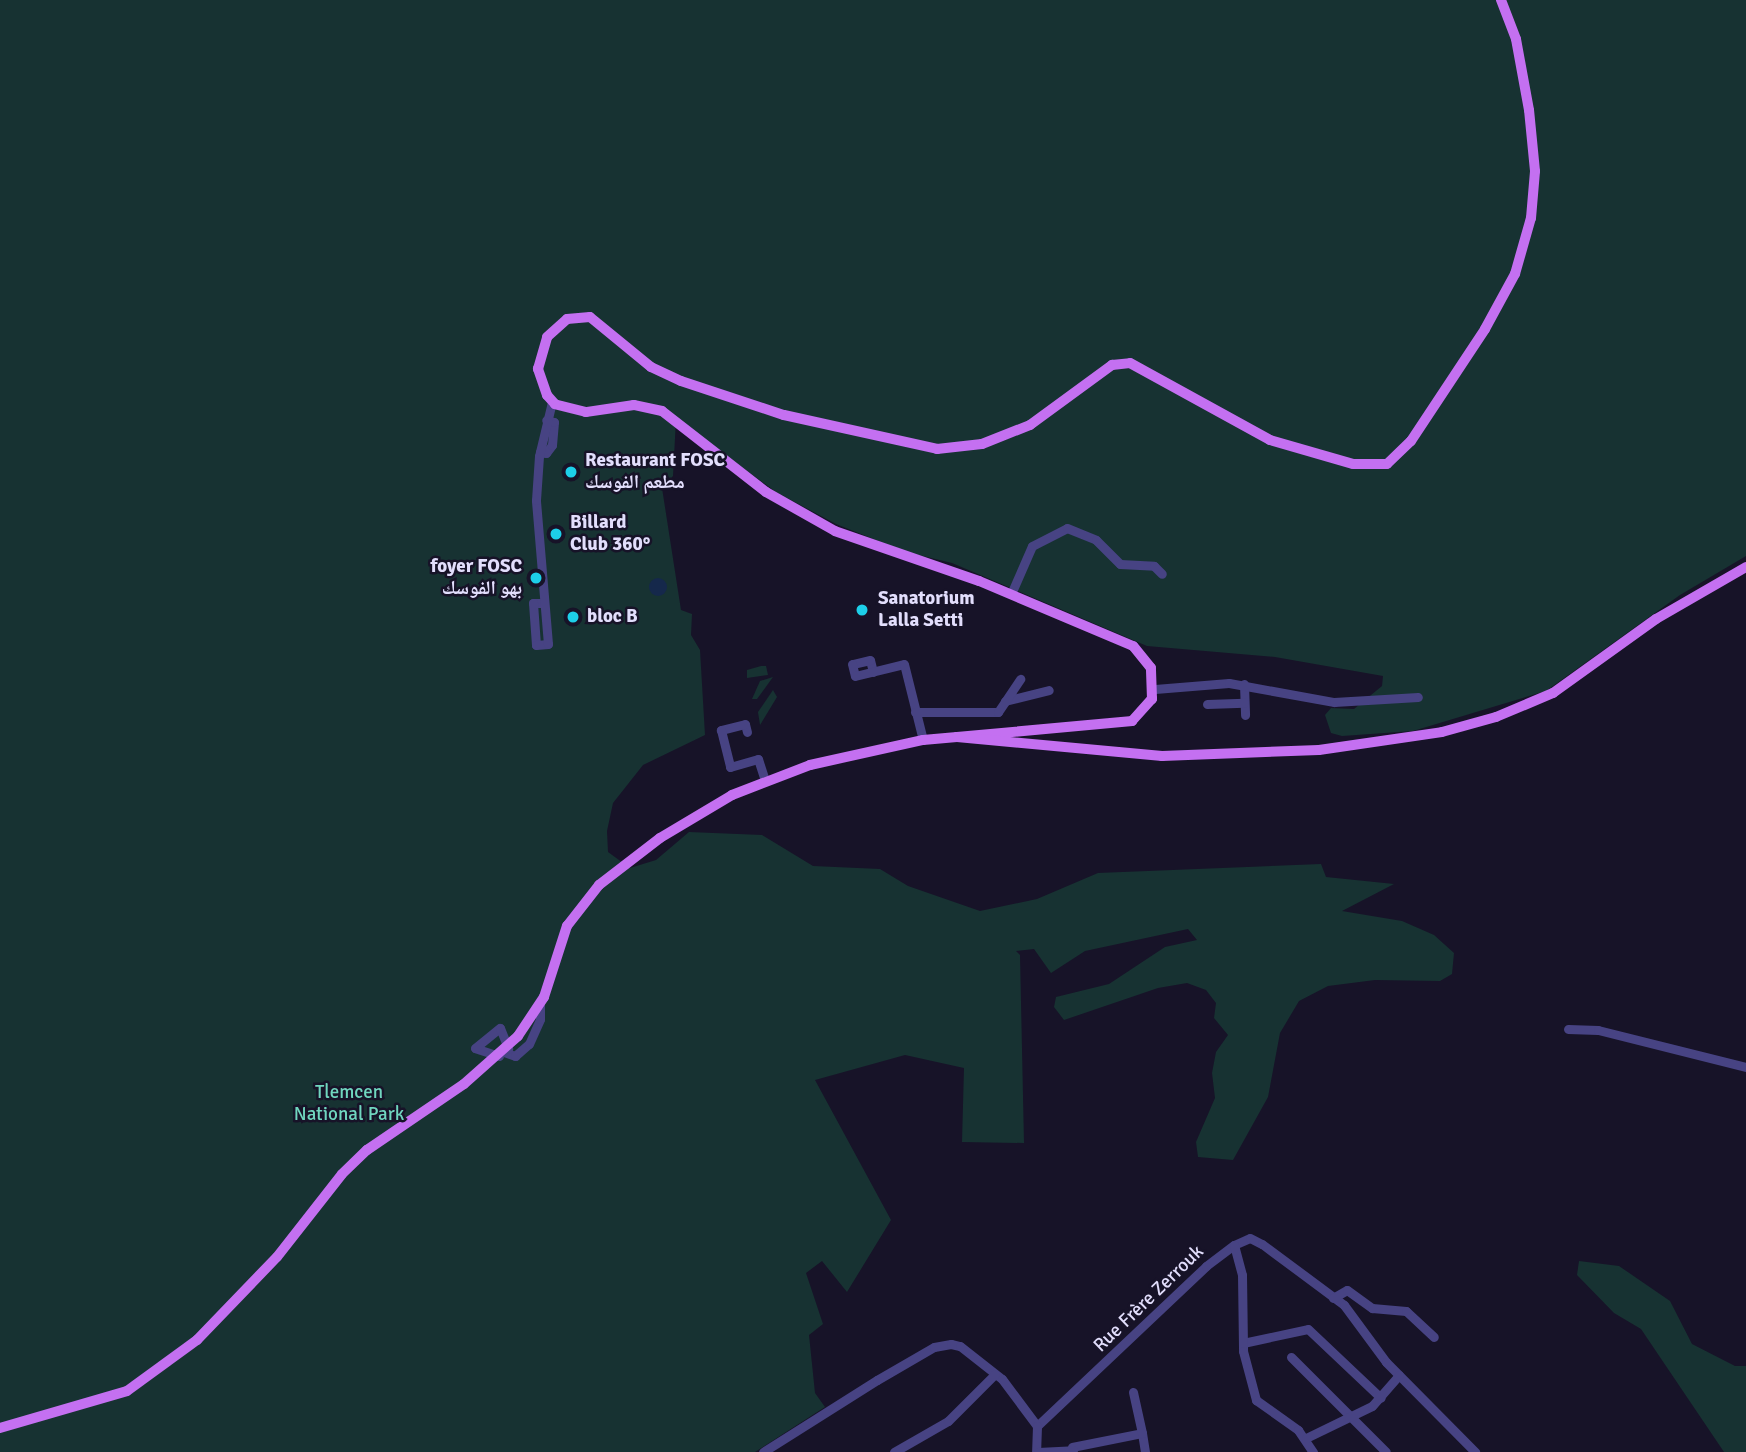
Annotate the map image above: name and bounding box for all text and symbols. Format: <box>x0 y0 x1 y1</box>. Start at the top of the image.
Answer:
place label: Restaurant FOSC مطعم الفوسك <box>585 450 725 494</box>
marker: Restaurant FOSC مطعم الفوسك <box>563 464 579 480</box>
place label: Billard Club 360° <box>570 512 650 556</box>
marker: Billard Club 360° <box>548 526 564 542</box>
place label: foyer FOSC بهو الفوسك <box>430 556 522 600</box>
marker: foyer FOSC بهو الفوسك <box>528 570 544 586</box>
place label: Sanatorium Lalla Setti <box>878 588 975 632</box>
marker: Sanatorium Lalla Setti <box>852 600 872 620</box>
place label: bloc B <box>587 606 638 628</box>
marker: bloc B <box>565 609 581 625</box>
park label: Tlemcen National Park <box>294 1082 404 1126</box>
street label: Rue Frère Zerrouk <box>1089 1241 1209 1357</box>

